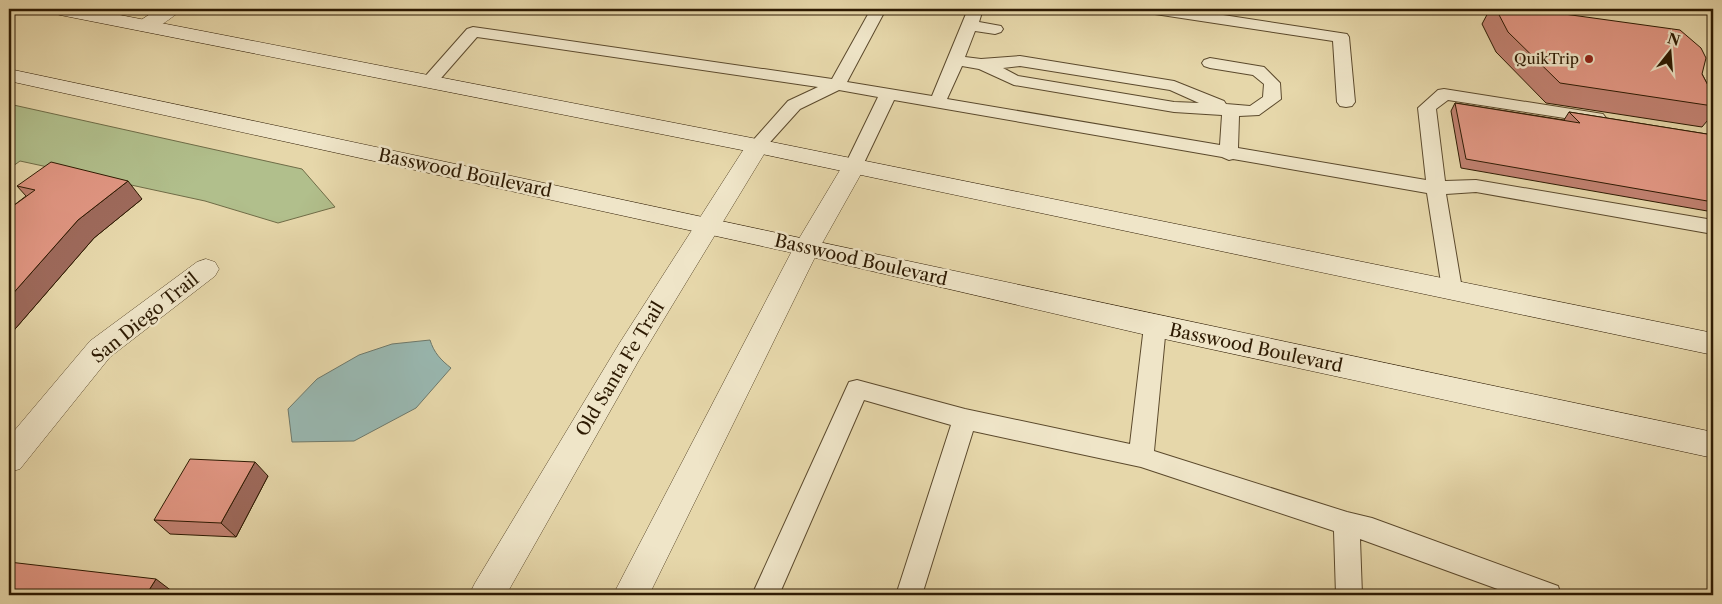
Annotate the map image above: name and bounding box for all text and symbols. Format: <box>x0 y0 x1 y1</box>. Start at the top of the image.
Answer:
north arrow <box>1644 28 1694 78</box>
text: N <box>1665 29 1682 50</box>
place label: QuikTrip <box>1514 49 1579 68</box>
marker: QuikTrip <box>1583 53 1595 65</box>
street label: Basswood Boulevard <box>376 144 554 202</box>
street label: Basswood Boulevard <box>772 229 950 291</box>
street label: San Diego Trail <box>87 268 203 368</box>
street label: Old Santa Fe Trail <box>571 298 669 440</box>
street label: Basswood Boulevard <box>1167 319 1345 377</box>

